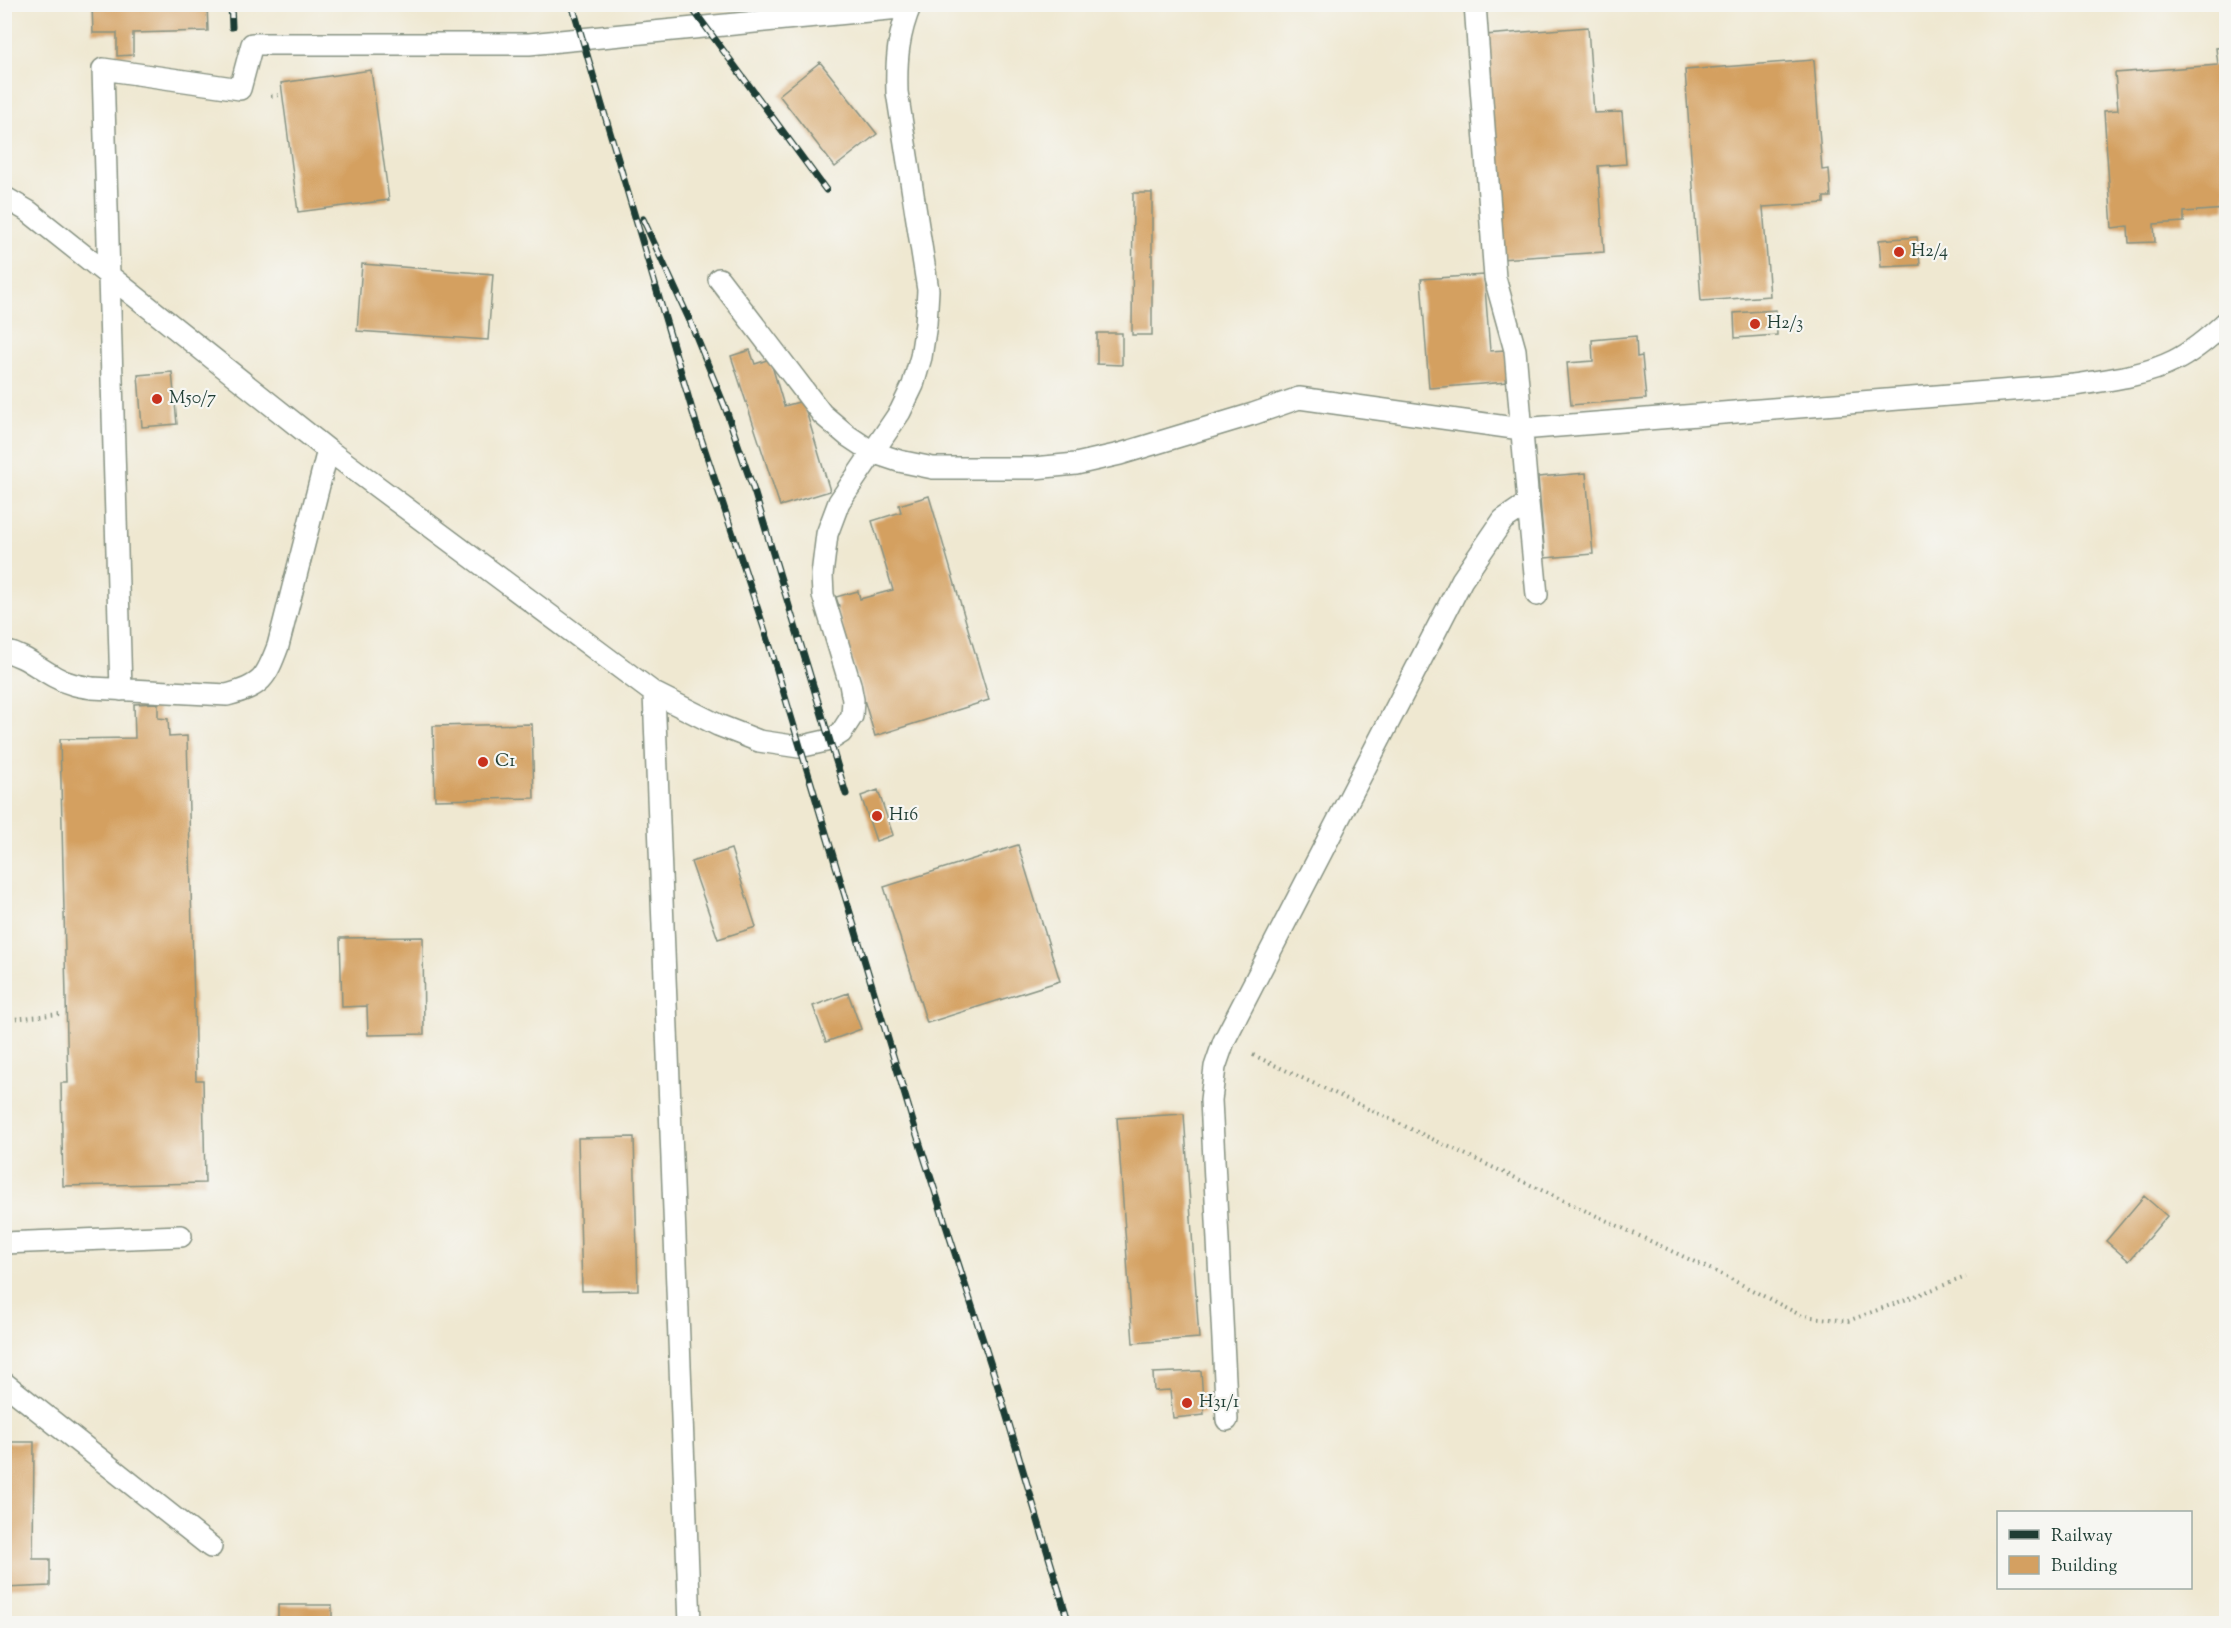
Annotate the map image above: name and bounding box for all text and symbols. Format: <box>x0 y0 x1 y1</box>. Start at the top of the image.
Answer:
place label: H2/4 <box>1911 239 1948 265</box>
marker: H2/4 <box>1892 245 1906 259</box>
place label: H2/3 <box>1767 311 1803 337</box>
marker: H2/3 <box>1748 317 1762 331</box>
place label: M50/7 <box>169 386 216 412</box>
marker: M50/7 <box>150 392 164 406</box>
place label: C1 <box>495 749 515 775</box>
marker: C1 <box>476 755 490 769</box>
place label: H16 <box>889 803 918 829</box>
marker: H16 <box>870 809 884 823</box>
place label: H31/1 <box>1199 1390 1239 1416</box>
marker: H31/1 <box>1180 1396 1194 1410</box>
legend <box>1997 1511 2192 1589</box>
text: Railway <box>2051 1524 2113 1550</box>
text: Building <box>2051 1554 2117 1580</box>

